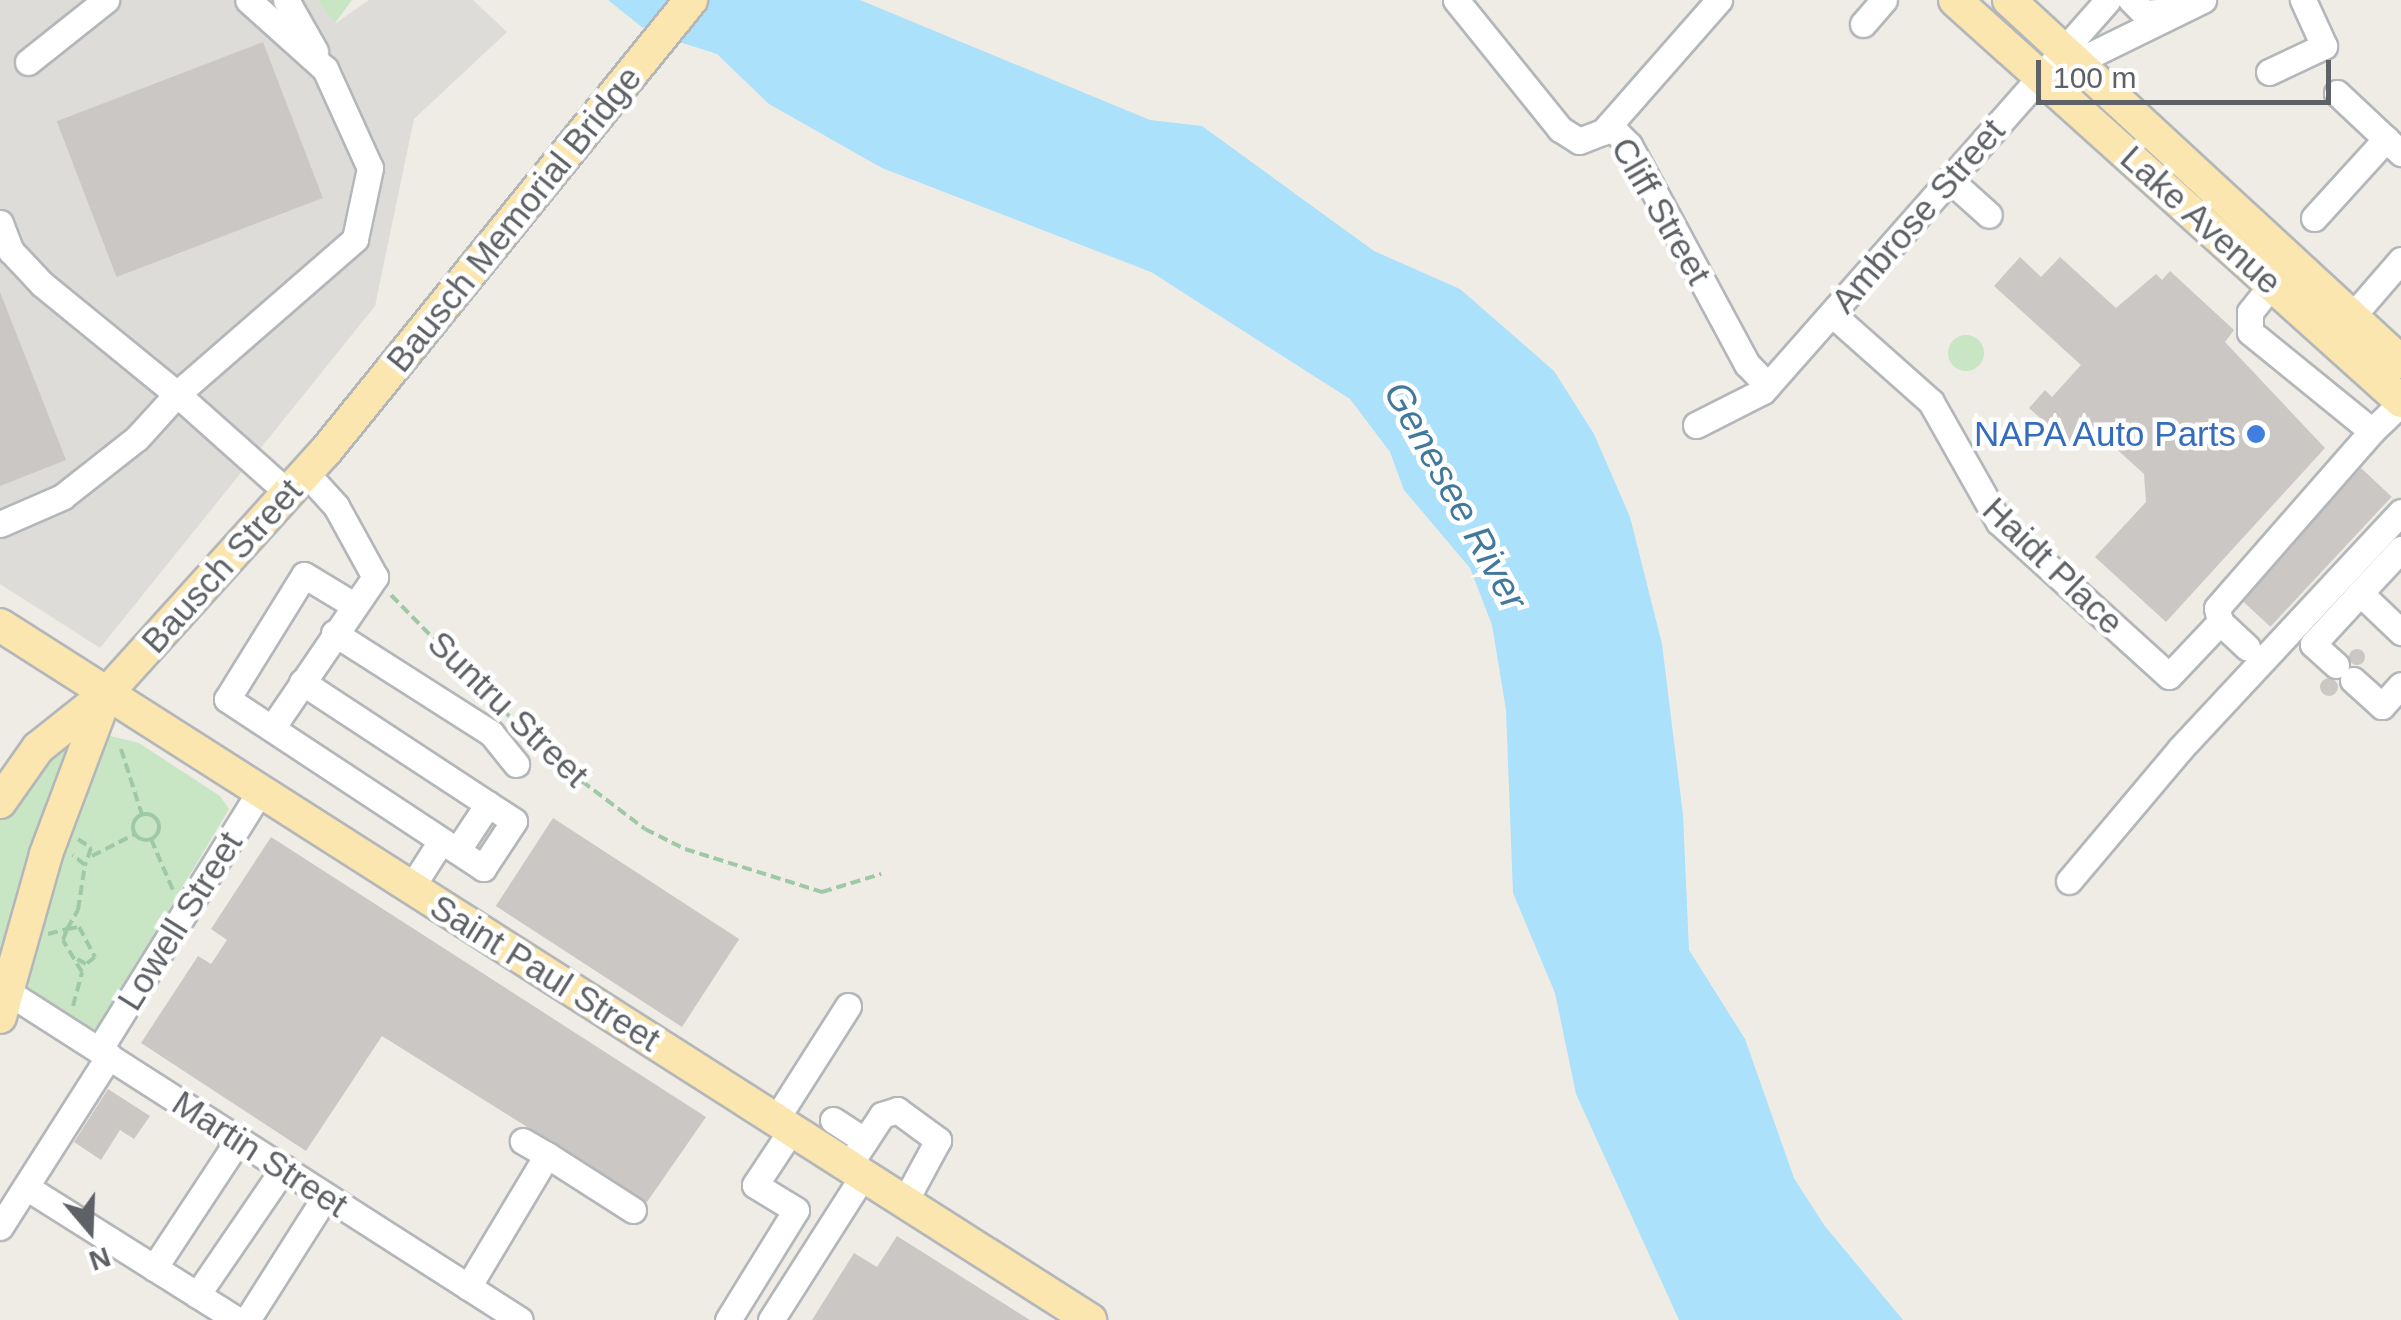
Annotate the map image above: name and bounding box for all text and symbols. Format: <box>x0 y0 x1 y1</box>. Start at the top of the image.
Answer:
scale bar <box>2041 40 2336 102</box>
street label: Bausch Memorial Bridge <box>378 58 650 380</box>
text: 100 m <box>2053 61 2136 94</box>
street label: Ambrose Street <box>1822 110 2014 322</box>
street label: Cliff Street <box>1602 130 1720 292</box>
street label: Lake Avenue <box>2111 136 2291 304</box>
water label: Genesee River <box>1374 374 1536 618</box>
place label: NAPA Auto Parts <box>1970 413 2236 455</box>
marker: NAPA Auto Parts <box>2245 423 2267 445</box>
street label: Bausch Street <box>133 470 311 662</box>
street label: Haidt Place <box>1974 489 2132 643</box>
street label: Suntru Street <box>419 622 597 796</box>
street label: Lowell Street <box>109 824 251 1018</box>
street label: Saint Paul Street <box>423 886 667 1060</box>
street label: Martin Street <box>165 1082 355 1226</box>
north arrow <box>40 1180 140 1280</box>
text: N <box>85 1241 115 1277</box>

